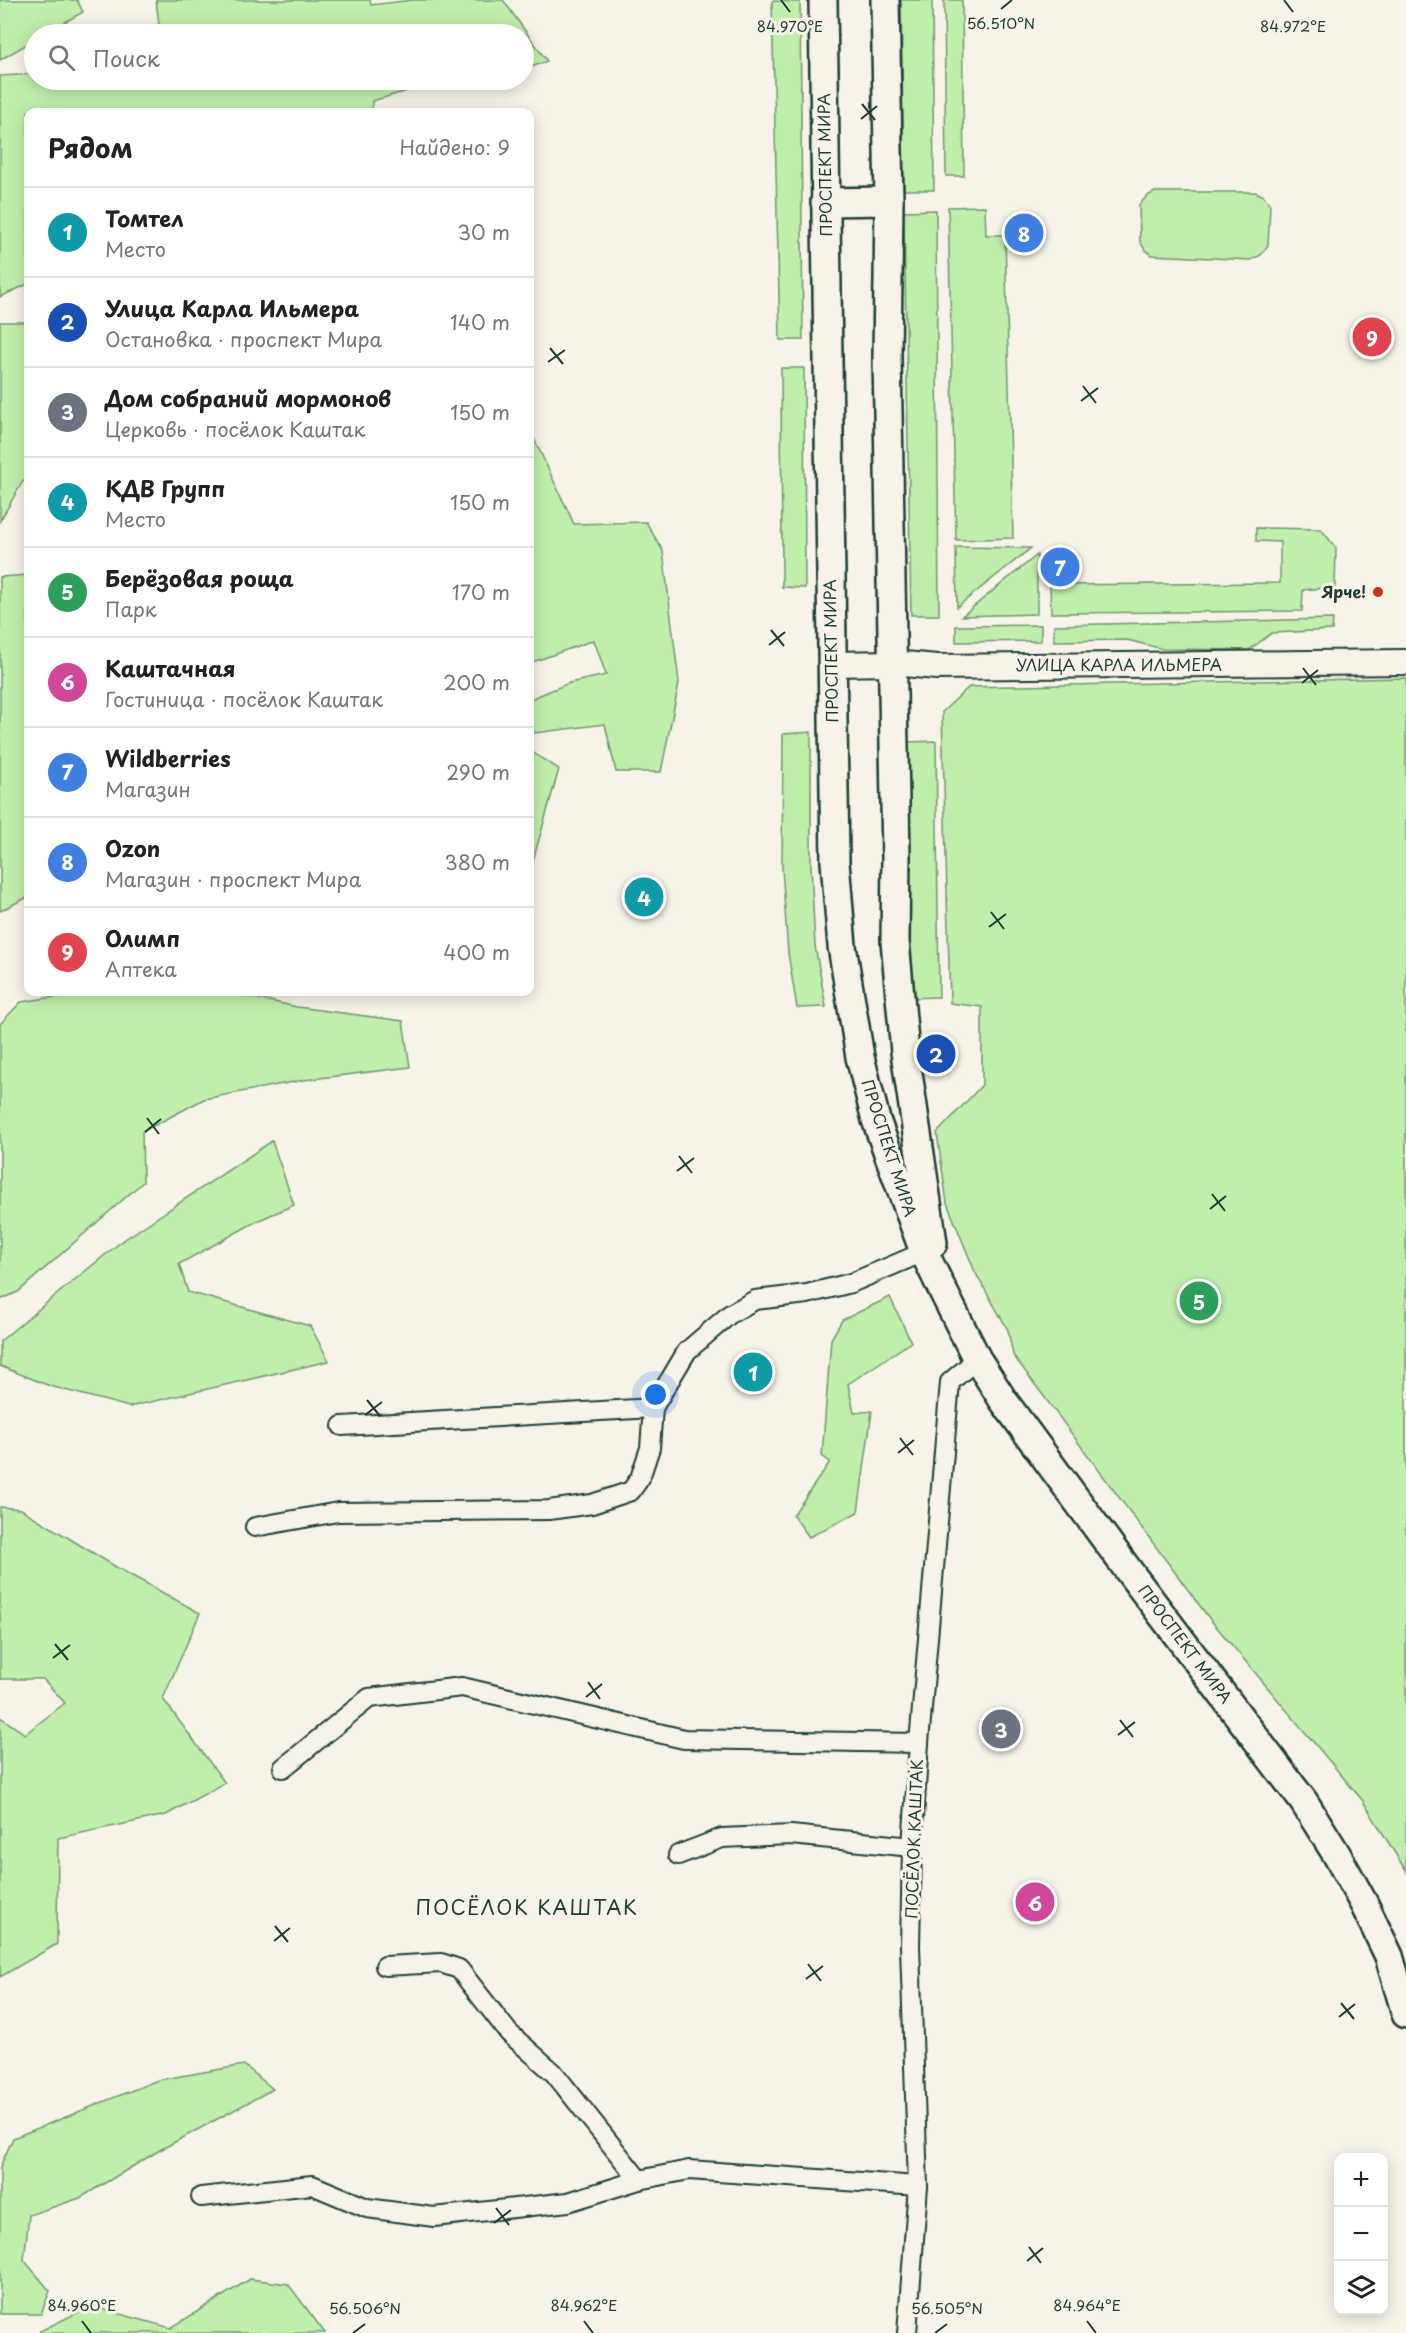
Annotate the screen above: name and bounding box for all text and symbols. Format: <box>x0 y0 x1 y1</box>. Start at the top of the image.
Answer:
text: 56.510°N <box>967 11 1035 34</box>
text: 84.970°E <box>757 14 823 37</box>
text: 84.972°E <box>1260 14 1326 37</box>
search box <box>24 24 534 90</box>
icon: search <box>45 41 78 74</box>
text: Поиск <box>93 41 160 74</box>
street label: ПРОСПЕКТ МИРА <box>811 93 837 237</box>
text: Рядом <box>48 128 133 167</box>
text: Найдено: 9 <box>399 132 510 162</box>
text: Томтел <box>105 201 184 234</box>
pin: 8 <box>1004 210 1044 256</box>
text: 1 <box>63 217 72 247</box>
text: 30 m <box>457 217 510 247</box>
text: Место <box>105 234 166 264</box>
text: Улица Карла Ильмера <box>105 291 359 324</box>
text: 2 <box>60 307 75 337</box>
text: 140 m <box>450 307 510 337</box>
pin: 9 <box>1352 314 1392 360</box>
text: Остановка · проспект Мира <box>105 324 382 354</box>
text: Дом собраний мормонов <box>105 381 391 414</box>
text: 3 <box>61 397 74 427</box>
text: 150 m <box>450 397 510 427</box>
text: Церковь · посёлок Каштак <box>105 414 365 444</box>
text: КДВ Групп <box>105 471 225 504</box>
text: 4 <box>61 487 74 517</box>
text: 150 m <box>450 487 510 517</box>
text: Место <box>105 504 166 534</box>
pin: 7 <box>1040 544 1080 590</box>
text: Берёзовая роща <box>105 561 294 594</box>
text: 5 <box>61 577 74 607</box>
text: 170 m <box>452 577 510 607</box>
street label: ПРОСПЕКТ МИРА <box>817 579 843 723</box>
place label: Ярче! <box>1321 579 1366 603</box>
marker: Ярче! <box>1371 585 1385 599</box>
text: Парк <box>105 594 157 624</box>
text: Каштачная <box>105 651 236 684</box>
street label: УЛИЦА КАРЛА ИЛЬМЕРА <box>1016 652 1222 676</box>
text: 6 <box>60 667 75 697</box>
text: 200 m <box>443 667 510 697</box>
text: Гостиница · посёлок Каштак <box>105 684 383 714</box>
text: Wildberries <box>105 741 231 774</box>
text: 7 <box>62 757 73 787</box>
text: 290 m <box>446 757 510 787</box>
text: Магазин <box>105 774 191 804</box>
text: Ozon <box>105 831 160 864</box>
text: 8 <box>61 847 74 877</box>
text: 380 m <box>444 847 510 877</box>
text: Магазин · проспект Мира <box>105 864 361 894</box>
pin: 4 <box>624 874 664 920</box>
text: Олимп <box>105 921 180 954</box>
text: 9 <box>62 937 73 967</box>
text: 400 m <box>443 937 510 967</box>
text: Аптека <box>105 954 177 984</box>
pin: 2 <box>916 1032 956 1076</box>
street label: ПРОСПЕКТ МИРА <box>856 1076 923 1219</box>
pin: 5 <box>1180 1278 1218 1324</box>
pin: 1 <box>734 1350 772 1394</box>
your location <box>641 1380 670 1409</box>
street label: ПРОСПЕКТ МИРА <box>1133 1579 1238 1708</box>
pin: 3 <box>982 1706 1020 1752</box>
street label: ПОСЁЛОК КАШТАК <box>898 1759 928 1919</box>
pin: 6 <box>1016 1880 1054 1924</box>
district label: ПОСЁЛОК КАШТАК <box>416 1892 638 1922</box>
map controls <box>1334 2153 1388 2315</box>
button: + <box>1334 2153 1388 2207</box>
button: − <box>1334 2207 1388 2261</box>
button: layers <box>1334 2261 1388 2315</box>
text: 84.960°E <box>48 2293 116 2316</box>
text: 84.962°E <box>551 2293 617 2316</box>
text: 84.964°E <box>1053 2293 1121 2316</box>
text: 56.506°N <box>329 2296 401 2319</box>
text: 56.505°N <box>911 2296 983 2319</box>

